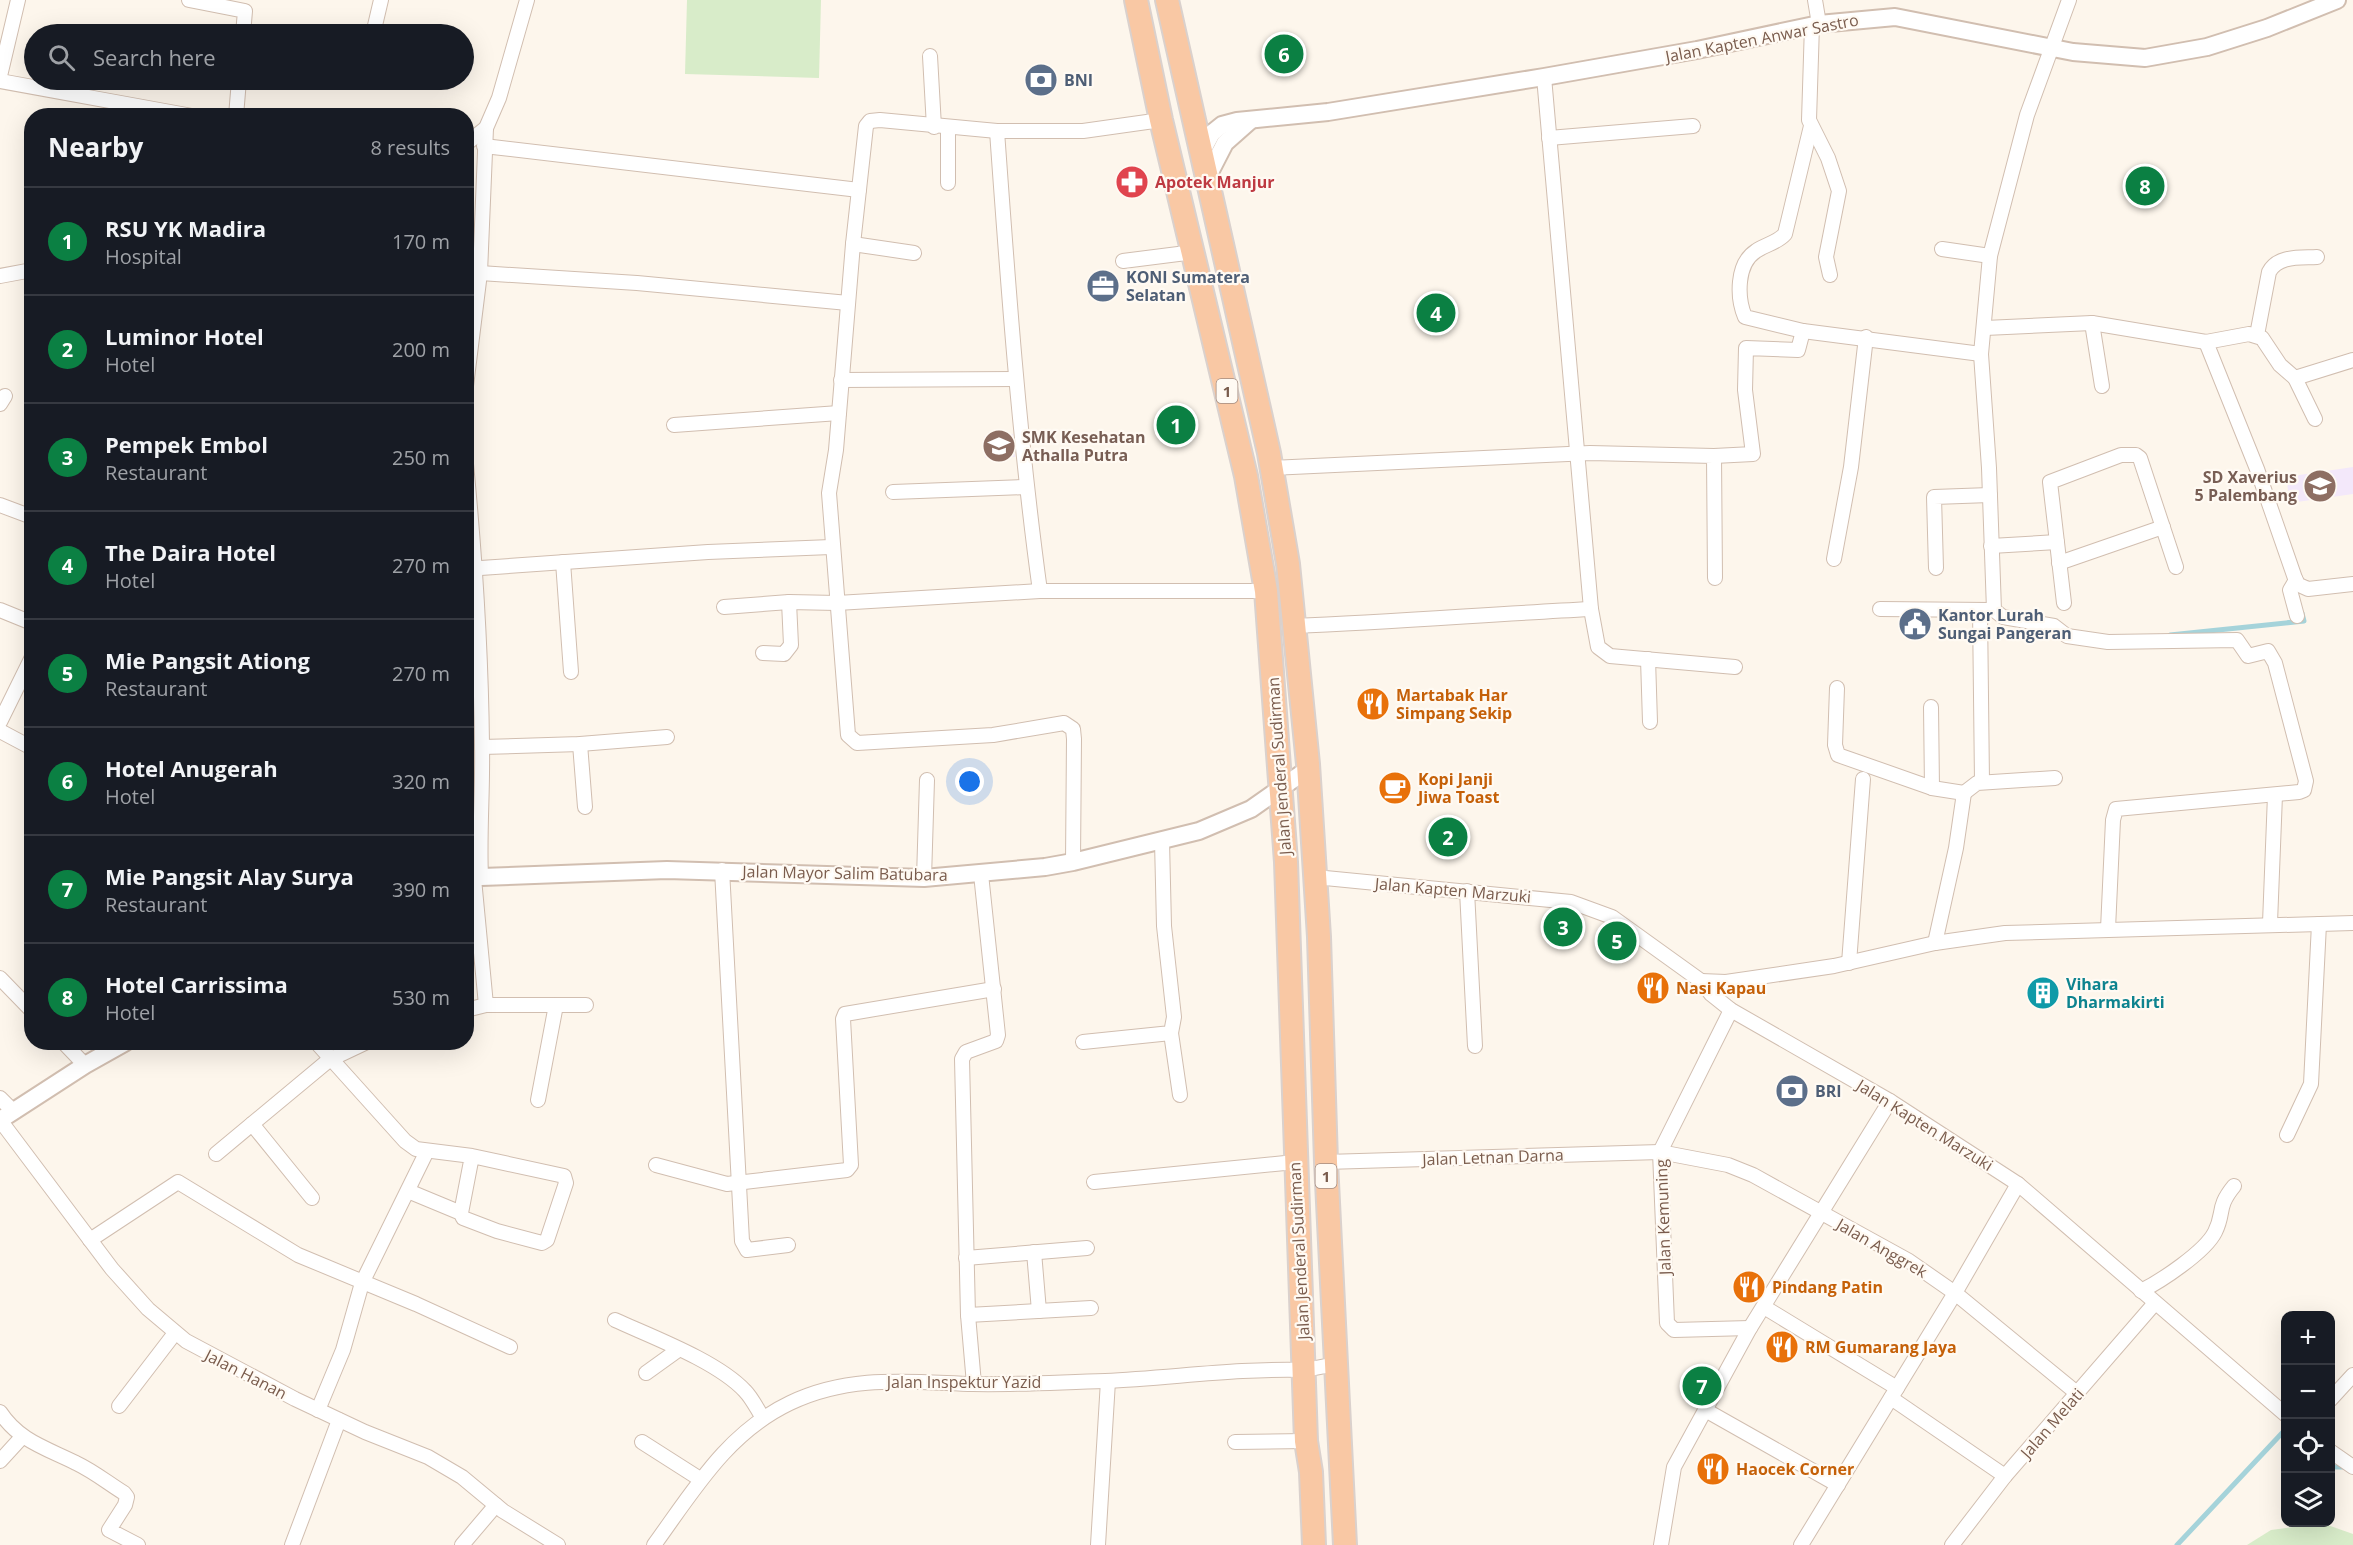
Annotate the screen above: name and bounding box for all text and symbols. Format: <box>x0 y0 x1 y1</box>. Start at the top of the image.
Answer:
street label: Jalan Kapten Anwar Sastro <box>1662 8 1860 68</box>
search box <box>24 24 474 90</box>
pin: 6 <box>1264 32 1304 76</box>
icon: search <box>45 41 78 74</box>
text: Search here <box>93 42 216 72</box>
bank icon: BNI <box>1023 62 1059 98</box>
place label: BNI <box>1064 69 1093 91</box>
text: Nearby <box>48 129 143 165</box>
text: 8 results <box>370 134 450 161</box>
pharmacy icon: Apotek Manjur <box>1114 164 1150 200</box>
pin: 8 <box>2126 164 2164 208</box>
place label: Apotek Manjur <box>1155 171 1274 193</box>
text: RSU YK Madira <box>105 213 266 243</box>
text: 1 <box>62 228 73 255</box>
text: 170 m <box>392 228 450 255</box>
text: Hospital <box>105 243 182 270</box>
place label: KONI Sumatera Selatan <box>1126 266 1250 306</box>
office icon: KONI Sumatera Selatan <box>1085 268 1121 304</box>
pin: 4 <box>1416 290 1456 336</box>
text: Luminor Hotel <box>105 321 264 351</box>
text: 2 <box>62 336 73 363</box>
text: 200 m <box>392 336 450 363</box>
text: Hotel <box>105 351 155 378</box>
road number: 1 <box>1216 379 1238 403</box>
pin: 1 <box>1156 402 1196 448</box>
place label: SMK Kesehatan Athalla Putra <box>1022 426 1145 466</box>
school or university icon: SMK Kesehatan Athalla Putra <box>981 428 1017 464</box>
text: Pempek Embol <box>105 429 268 459</box>
text: 3 <box>62 444 73 471</box>
text: 250 m <box>392 444 450 471</box>
text: Restaurant <box>105 459 207 486</box>
place label: SD Xaverius 5 Palembang <box>2195 466 2297 506</box>
school or university icon: SD Xaverius 5 Palembang <box>2302 468 2338 504</box>
text: The Daira Hotel <box>105 537 276 567</box>
text: 4 <box>62 552 73 579</box>
text: 270 m <box>392 552 450 579</box>
text: Hotel <box>105 567 155 594</box>
place label: Kantor Lurah Sungai Pangeran <box>1938 604 2072 644</box>
public building icon: Kantor Lurah Sungai Pangeran <box>1897 606 1933 642</box>
text: Mie Pangsit Ationg <box>105 645 310 675</box>
text: 5 <box>62 660 73 687</box>
text: 270 m <box>392 660 450 687</box>
text: Restaurant <box>105 675 207 702</box>
street label: Jalan Jenderal Sudirman <box>1262 676 1296 858</box>
place label: Martabak Har Simpang Sekip <box>1396 684 1512 724</box>
restaurant icon: Martabak Har Simpang Sekip <box>1355 686 1391 722</box>
text: Hotel Anugerah <box>105 753 278 783</box>
your location <box>955 767 984 796</box>
text: 6 <box>62 768 73 795</box>
text: 320 m <box>392 768 450 795</box>
place label: Kopi Janji Jiwa Toast <box>1416 768 1499 808</box>
cafe icon: Kopi Janji Jiwa Toast <box>1377 770 1413 806</box>
text: Hotel <box>105 783 155 810</box>
pin: 2 <box>1428 814 1468 860</box>
street label: Jalan Mayor Salim Batubara <box>740 860 948 886</box>
text: Mie Pangsit Alay Surya <box>105 861 354 891</box>
street label: Jalan Kapten Marzuki <box>1372 872 1532 908</box>
text: 7 <box>62 876 73 903</box>
text: 390 m <box>392 876 450 903</box>
text: Restaurant <box>105 891 207 918</box>
pin: 3 <box>1544 904 1582 950</box>
pin: 5 <box>1598 918 1636 964</box>
text: Hotel Carrissima <box>105 969 288 999</box>
restaurant icon: Nasi Kapau <box>1635 970 1671 1006</box>
place label: Vihara Dharmakirti <box>2066 973 2165 1013</box>
building icon: Vihara Dharmakirti <box>2025 975 2061 1011</box>
place label: Nasi Kapau <box>1676 977 1766 999</box>
text: 8 <box>62 984 73 1011</box>
text: 530 m <box>392 984 450 1011</box>
text: Hotel <box>105 999 155 1026</box>
bank icon: BRI <box>1774 1073 1810 1109</box>
street label: Jalan Kapten Marzuki <box>1851 1073 1997 1176</box>
place label: BRI <box>1815 1080 1842 1102</box>
street label: Jalan Letnan Darna <box>1420 1144 1564 1171</box>
street label: Jalan Kemuning <box>1650 1158 1676 1277</box>
street label: Jalan Jenderal Sudirman <box>1283 1162 1315 1342</box>
road number: 1 <box>1316 1164 1336 1188</box>
street label: Jalan Anggrek <box>1831 1212 1932 1283</box>
restaurant icon: Pindang Patin <box>1731 1269 1767 1305</box>
place label: Pindang Patin <box>1772 1276 1883 1298</box>
map controls <box>2281 1311 2335 1527</box>
button: + <box>2281 1311 2335 1365</box>
restaurant icon: RM Gumarang Jaya <box>1764 1329 1800 1365</box>
place label: RM Gumarang Jaya <box>1805 1336 1957 1358</box>
street label: Jalan Hanan <box>199 1343 291 1404</box>
pin: 7 <box>1682 1364 1722 1408</box>
button: − <box>2281 1365 2335 1419</box>
street label: Jalan Inspektur Yazid <box>885 1371 1041 1393</box>
street label: Jalan Melati <box>2014 1383 2089 1464</box>
button: locate <box>2281 1419 2335 1473</box>
restaurant icon: Haocek Corner <box>1695 1451 1731 1487</box>
place label: Haocek Corner <box>1736 1458 1854 1480</box>
button: layers <box>2281 1473 2335 1527</box>

